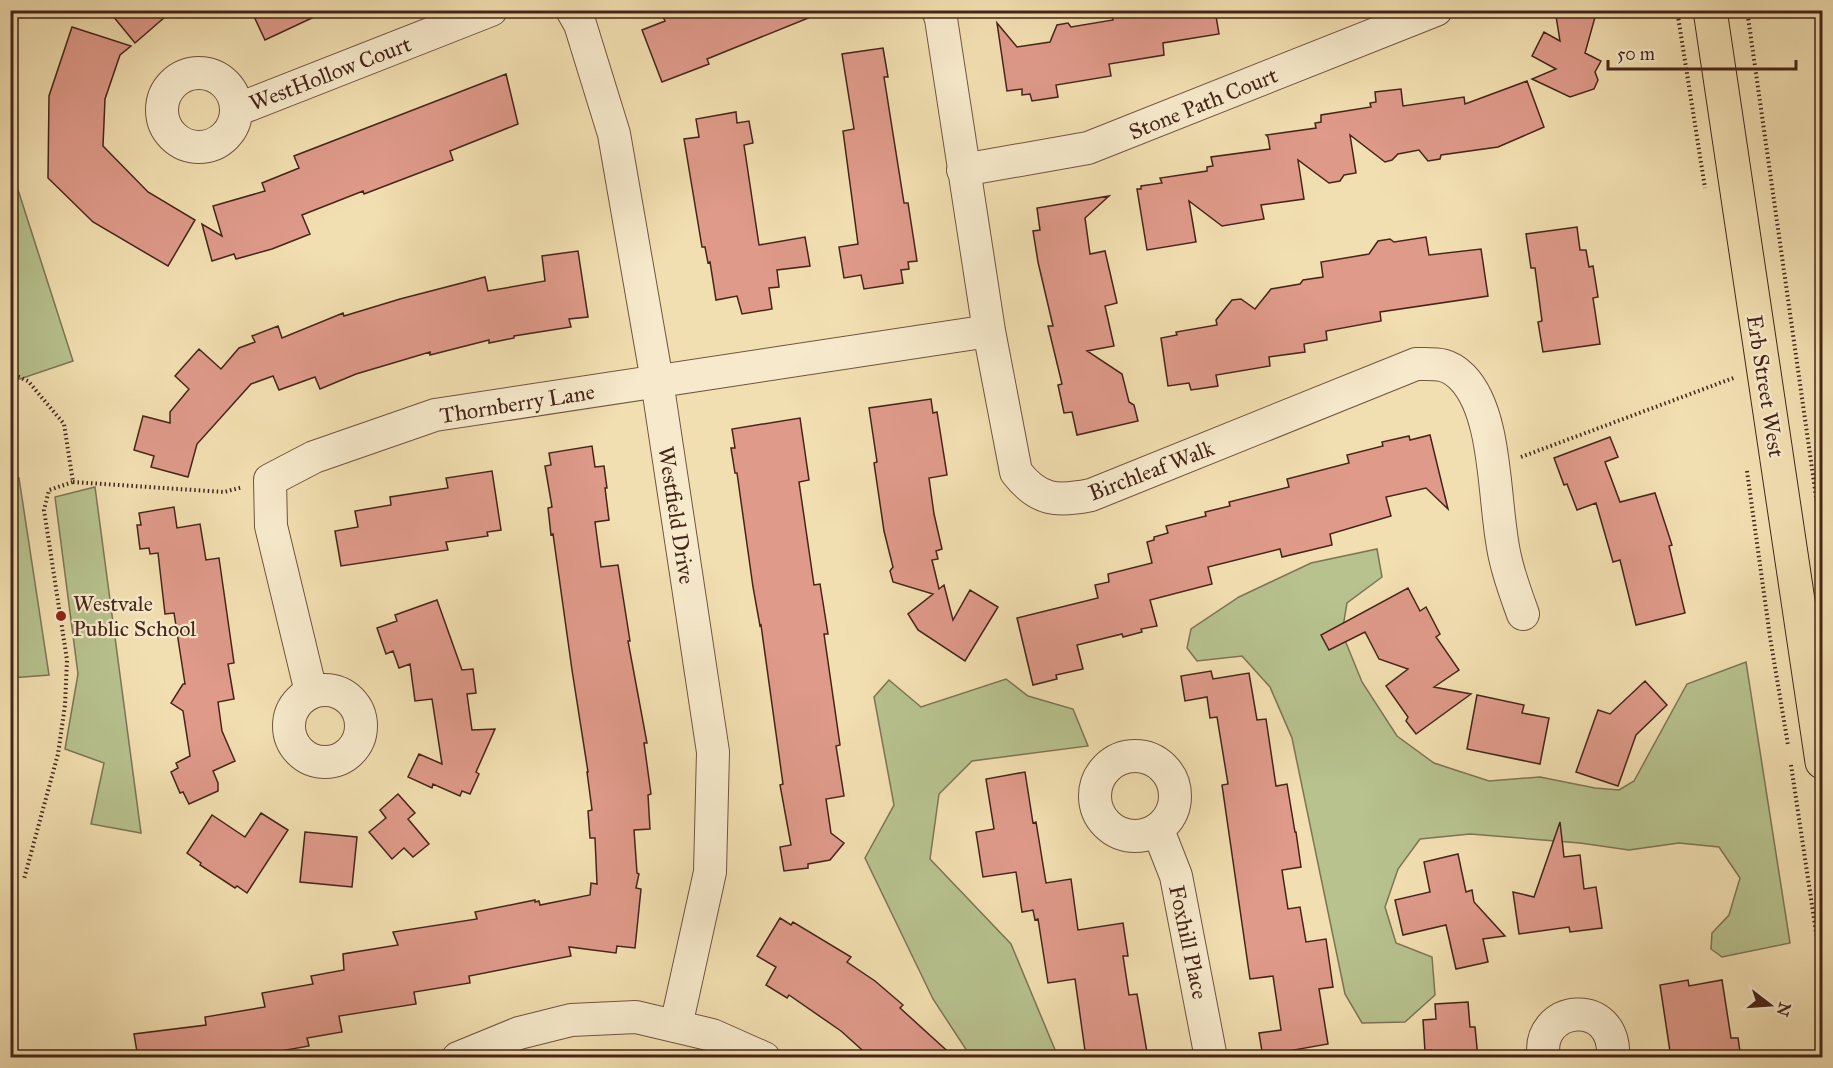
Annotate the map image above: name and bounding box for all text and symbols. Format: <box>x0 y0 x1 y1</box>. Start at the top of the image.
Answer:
street label: WestHollow Court <box>246 30 415 117</box>
scale bar <box>1608 33 1796 71</box>
text: 50 m <box>1617 43 1655 65</box>
street label: Stone Path Court <box>1125 61 1282 146</box>
street label: Erb Street West <box>1741 313 1790 459</box>
street label: Thornberry Lane <box>438 378 596 429</box>
street label: Birchleaf Walk <box>1085 434 1218 507</box>
street label: Westfield Drive <box>652 444 701 586</box>
place label: Westvale Public School <box>73 590 196 642</box>
marker: Westvale Public School <box>54 609 68 623</box>
street label: Foxhill Place <box>1163 883 1214 1002</box>
north arrow <box>1740 975 1800 1035</box>
text: N <box>1773 1000 1795 1019</box>

